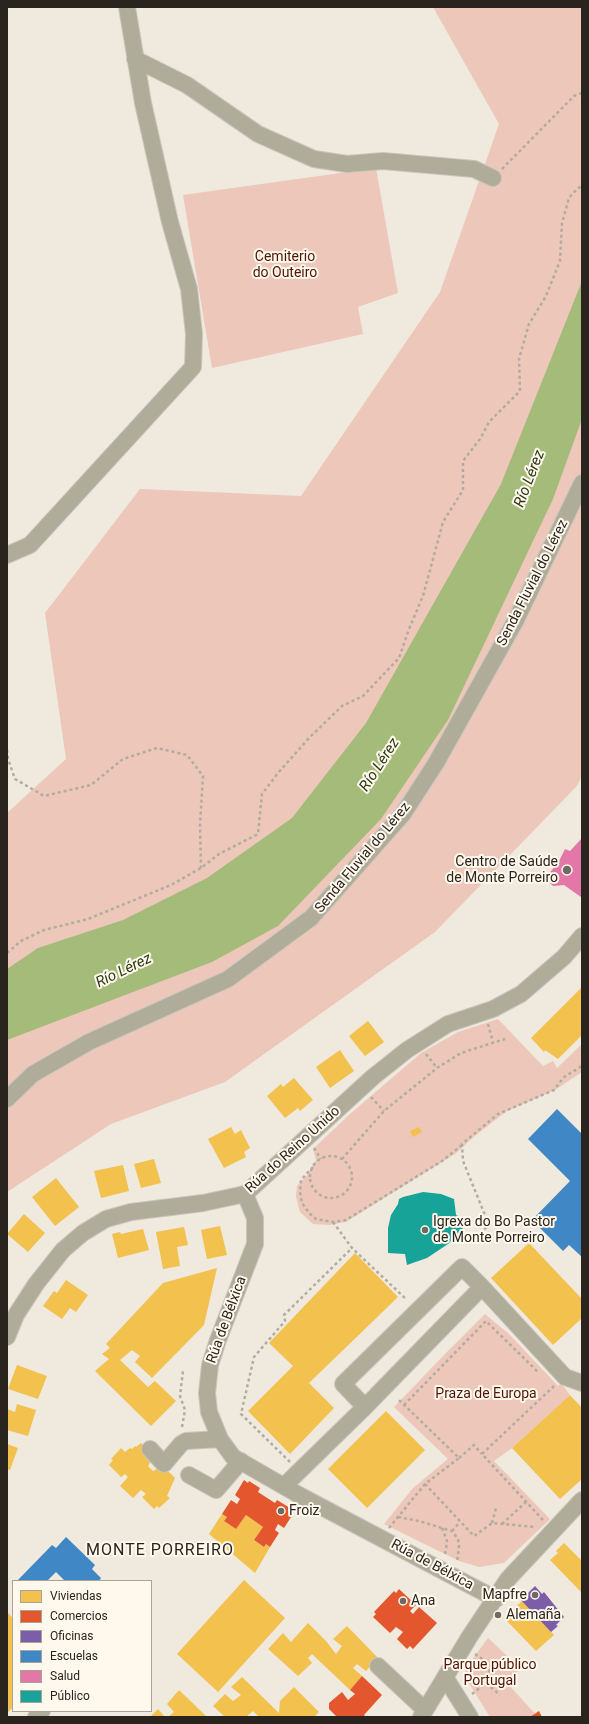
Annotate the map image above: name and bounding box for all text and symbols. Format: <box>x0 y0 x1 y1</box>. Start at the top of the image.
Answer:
park label: Cemiterio do Outeiro <box>253 249 317 282</box>
water label: Río Lérez <box>511 448 549 510</box>
street label: Senda Fluvial do Lérez <box>494 517 572 649</box>
water label: Río Lérez <box>356 735 404 795</box>
street label: Senda Fluvial do Lérez <box>312 799 414 917</box>
place label: Centro de Saúde de Monte Porreiro <box>446 854 558 886</box>
marker: Centro de Saúde de Monte Porreiro <box>561 864 573 876</box>
water label: Río Lérez <box>93 950 155 992</box>
street label: Rúa do Reino Unido <box>242 1103 344 1197</box>
place label: Igrexa do Bo Pastor de Monte Porreiro <box>433 1214 555 1246</box>
marker: Igrexa do Bo Pastor de Monte Porreiro <box>420 1225 430 1235</box>
street label: Rúa de Bélxica <box>204 1274 250 1366</box>
park label: Praza de Europa <box>435 1386 537 1402</box>
place label: Froiz <box>289 1503 320 1519</box>
marker: Froiz <box>276 1506 286 1516</box>
street label: Rúa de Bélxica <box>388 1536 476 1594</box>
district label: MONTE PORREIRO <box>86 1541 234 1561</box>
legend <box>12 1580 152 1712</box>
place label: Mapfre <box>482 1587 527 1603</box>
text: Viviendas <box>50 1589 102 1603</box>
marker: Mapfre <box>530 1590 540 1600</box>
place label: Ana <box>411 1593 435 1609</box>
marker: Ana <box>398 1596 408 1606</box>
place label: Alemaña <box>506 1607 561 1623</box>
text: Comercios <box>50 1609 108 1623</box>
marker: Alemaña <box>493 1610 503 1620</box>
text: Oficinas <box>50 1629 93 1643</box>
text: Escuelas <box>50 1649 98 1663</box>
park label: Parque público Portugal <box>443 1657 537 1690</box>
text: Salud <box>50 1669 80 1683</box>
text: Público <box>50 1689 90 1703</box>

